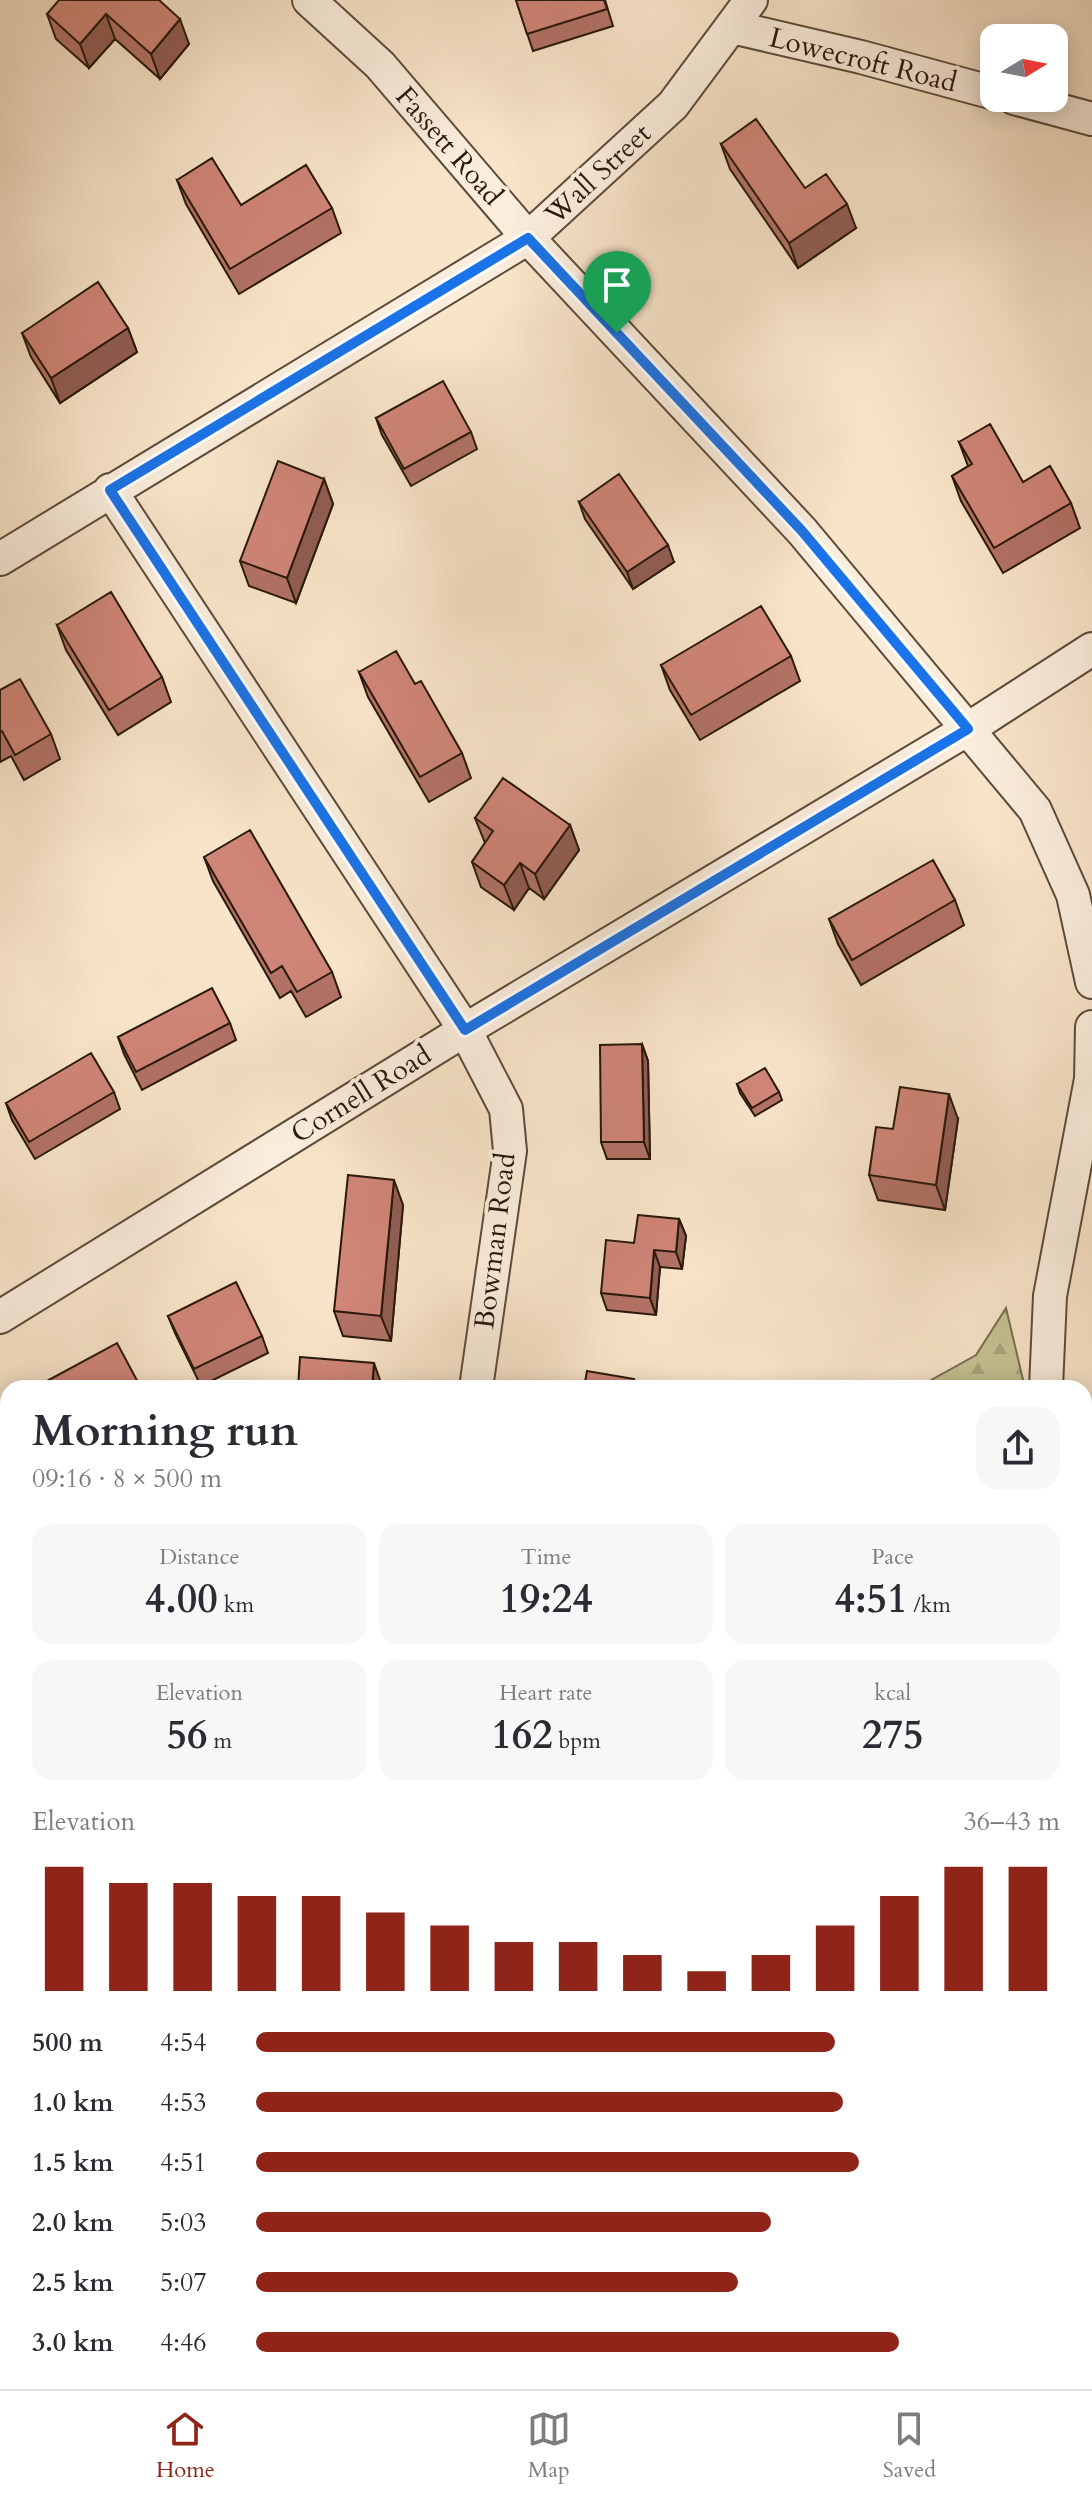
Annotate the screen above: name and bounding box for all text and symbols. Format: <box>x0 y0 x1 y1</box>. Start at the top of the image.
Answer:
street label: Lowecroft Road <box>765 18 961 102</box>
north arrow <box>980 24 1068 112</box>
map controls <box>980 24 1068 112</box>
street label: Fassett Road <box>387 78 511 214</box>
street label: Wall Street <box>536 115 659 234</box>
pin <box>583 251 651 333</box>
icon: arrive <box>595 263 639 307</box>
street label: Cornell Road <box>284 1036 438 1152</box>
street label: Bowman Road <box>465 1151 525 1331</box>
text: Morning run <box>32 1401 298 1461</box>
button: share <box>976 1406 1060 1490</box>
text: 09:16 · 8 × 500 m <box>32 1461 222 1496</box>
text: Distance <box>159 1542 240 1572</box>
text: Time <box>521 1542 571 1572</box>
text: Pace <box>871 1542 914 1572</box>
text: 4.00 <box>145 1572 218 1627</box>
text: 19:24 <box>499 1572 593 1627</box>
text: 4:51 <box>834 1572 907 1627</box>
text: km <box>218 1590 254 1620</box>
text: /km <box>907 1590 951 1620</box>
text: Elevation <box>156 1678 243 1708</box>
text: Heart rate <box>499 1678 593 1708</box>
text: kcal <box>874 1678 911 1708</box>
text: 56 <box>167 1708 208 1763</box>
text: 162 <box>491 1708 553 1763</box>
text: 275 <box>862 1708 923 1763</box>
text: m <box>208 1726 232 1756</box>
text: bpm <box>553 1726 601 1756</box>
text: Elevation <box>32 1804 135 1839</box>
text: 36–43 m <box>963 1804 1060 1839</box>
text: 500 m <box>32 2025 103 2060</box>
text: 4:54 <box>160 2025 207 2060</box>
text: 1.0 km <box>32 2085 113 2120</box>
text: 4:53 <box>160 2085 207 2120</box>
text: 1.5 km <box>32 2145 113 2180</box>
text: 4:51 <box>160 2145 207 2180</box>
text: 2.0 km <box>32 2205 113 2240</box>
text: 5:03 <box>160 2205 207 2240</box>
text: 2.5 km <box>32 2265 113 2300</box>
text: 5:07 <box>160 2265 207 2300</box>
text: 3.0 km <box>32 2325 113 2360</box>
text: 4:46 <box>160 2325 207 2360</box>
tab: Home <box>156 2407 215 2485</box>
tab: Map <box>527 2407 571 2485</box>
tab: Saved <box>883 2407 936 2485</box>

